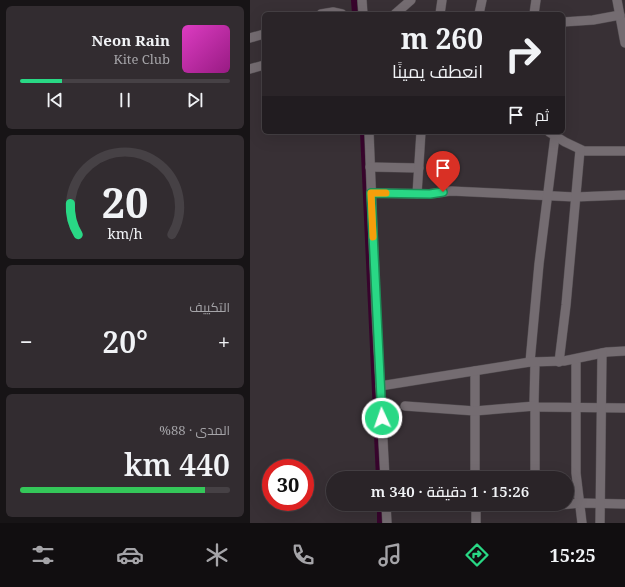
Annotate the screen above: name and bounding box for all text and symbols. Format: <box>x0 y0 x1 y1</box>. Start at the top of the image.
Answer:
text: 260 m <box>401 19 483 57</box>
icon: right <box>497 28 549 80</box>
text: Neon Rain <box>92 30 170 50</box>
text: Kite Club <box>114 50 170 68</box>
text: انعطف يمينًا <box>392 59 483 83</box>
icon: previous <box>44 89 66 111</box>
icon: pause <box>114 89 136 111</box>
icon: next <box>184 89 206 111</box>
icon: arrive <box>505 104 527 126</box>
text: ثم <box>535 105 549 125</box>
pin <box>426 151 460 192</box>
icon: arrive <box>432 157 454 179</box>
text: 20 <box>101 174 149 230</box>
text: km/h <box>107 223 143 242</box>
text: التكييف <box>189 298 230 316</box>
text: 20° <box>102 321 148 362</box>
text: − <box>20 326 33 356</box>
text: + <box>218 326 230 356</box>
position arrow <box>361 397 403 439</box>
text: المدى · 88% <box>159 421 230 439</box>
text: 440 km <box>124 444 230 485</box>
speed limit sign: 30 <box>262 459 314 511</box>
text: 15:26 · 1 دقيقة · 340 m <box>371 481 529 501</box>
icon: filters <box>29 541 57 569</box>
icon: car <box>116 541 144 569</box>
icon: climate <box>203 541 231 569</box>
icon: phone <box>289 541 317 569</box>
icon: music <box>376 541 404 569</box>
icon: directions <box>463 541 491 569</box>
text: 15:25 <box>550 543 596 567</box>

